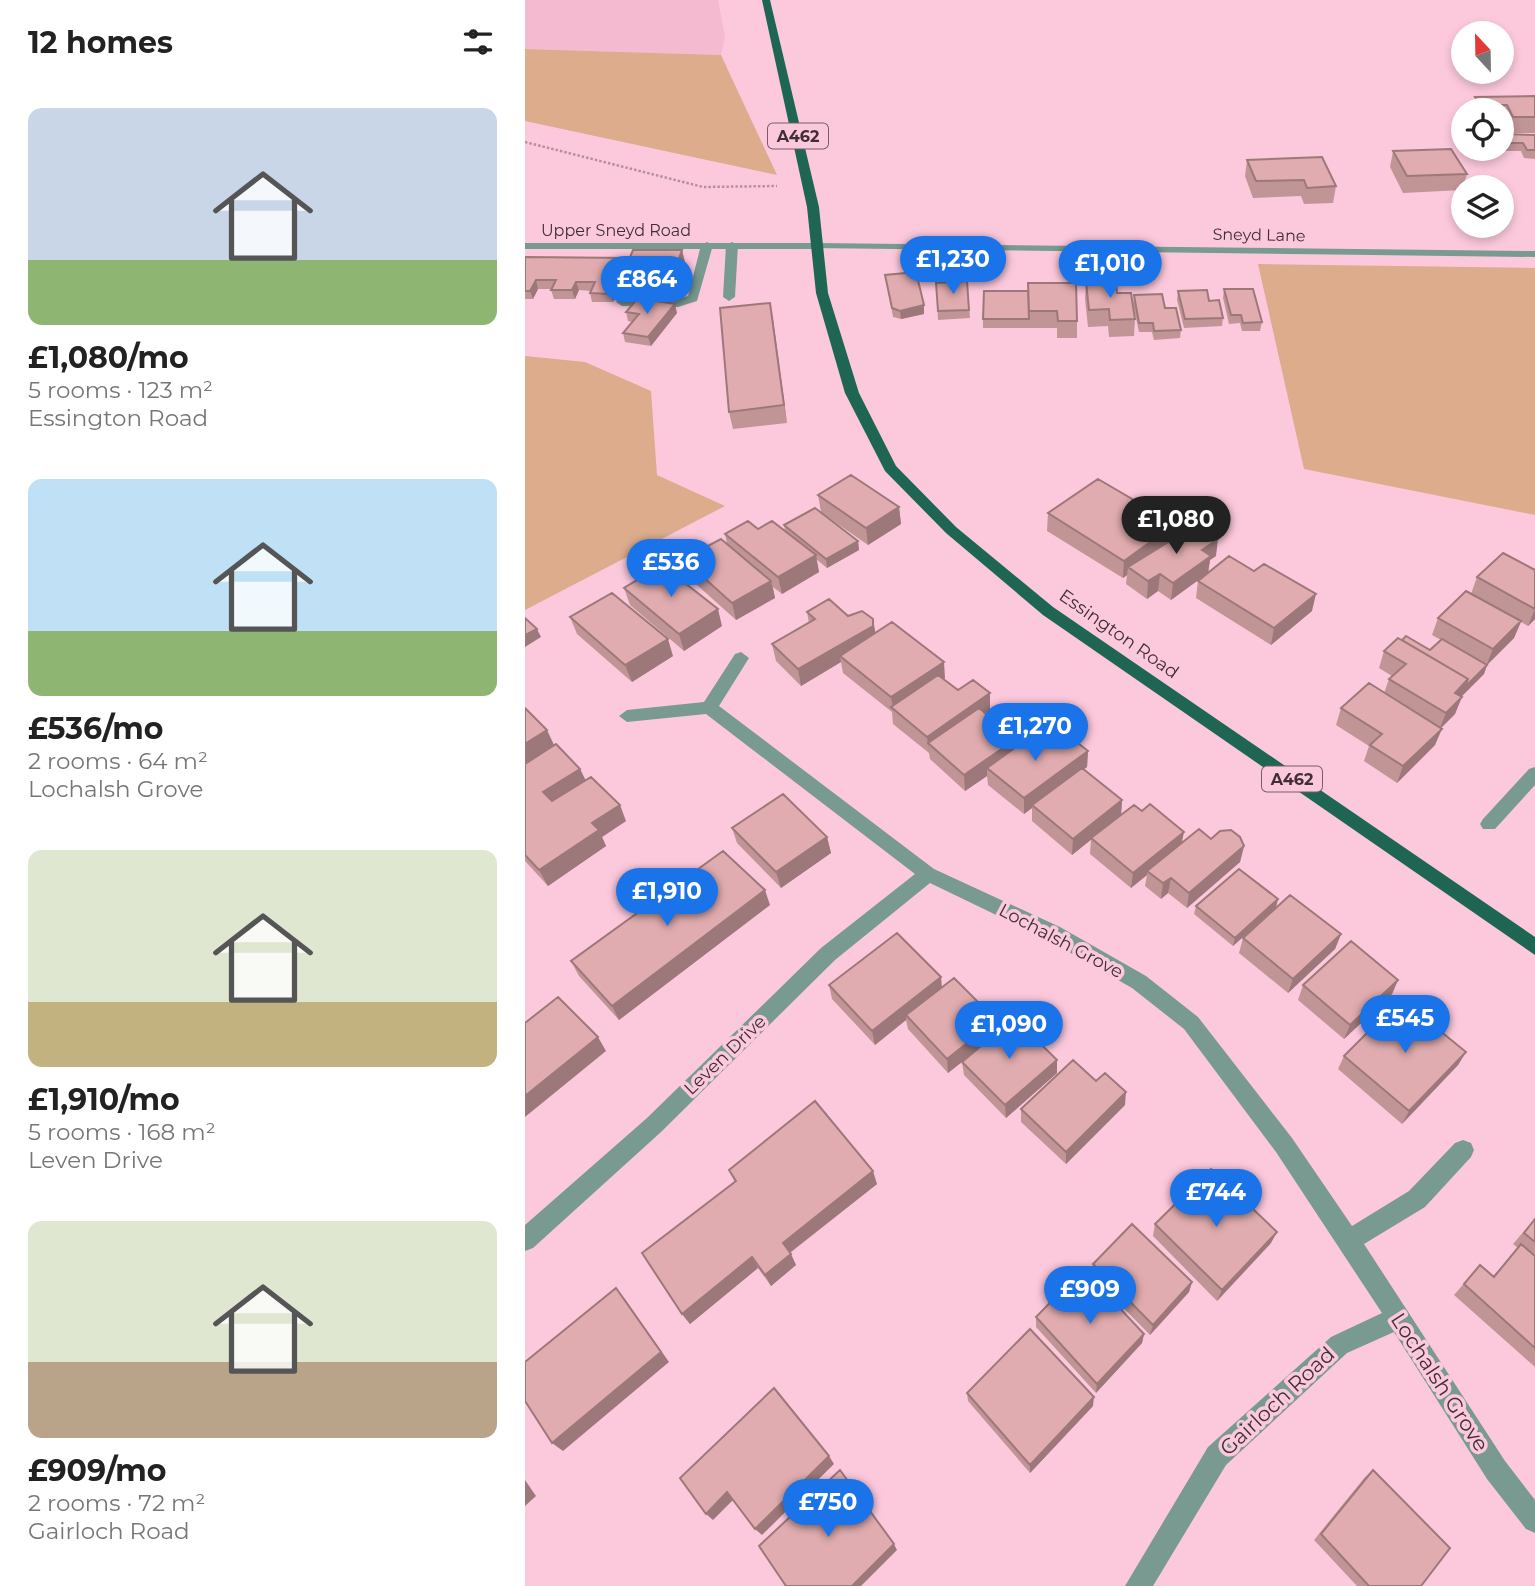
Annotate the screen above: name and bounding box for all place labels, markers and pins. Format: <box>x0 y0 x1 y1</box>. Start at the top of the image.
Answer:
pin: £1,230 <box>896 236 1010 296</box>
pin: £1,010 <box>1053 240 1167 300</box>
pin: £864 <box>606 256 688 316</box>
pin: £1,080 <box>1119 496 1233 556</box>
pin: £536 <box>630 540 712 599</box>
pin: £1,270 <box>978 704 1092 763</box>
pin: £1,910 <box>610 869 724 928</box>
pin: £545 <box>1364 996 1446 1055</box>
pin: £1,090 <box>952 1002 1066 1061</box>
pin: £744 <box>1175 1170 1257 1229</box>
pin: £909 <box>1049 1266 1131 1326</box>
pin: £750 <box>787 1480 869 1539</box>

